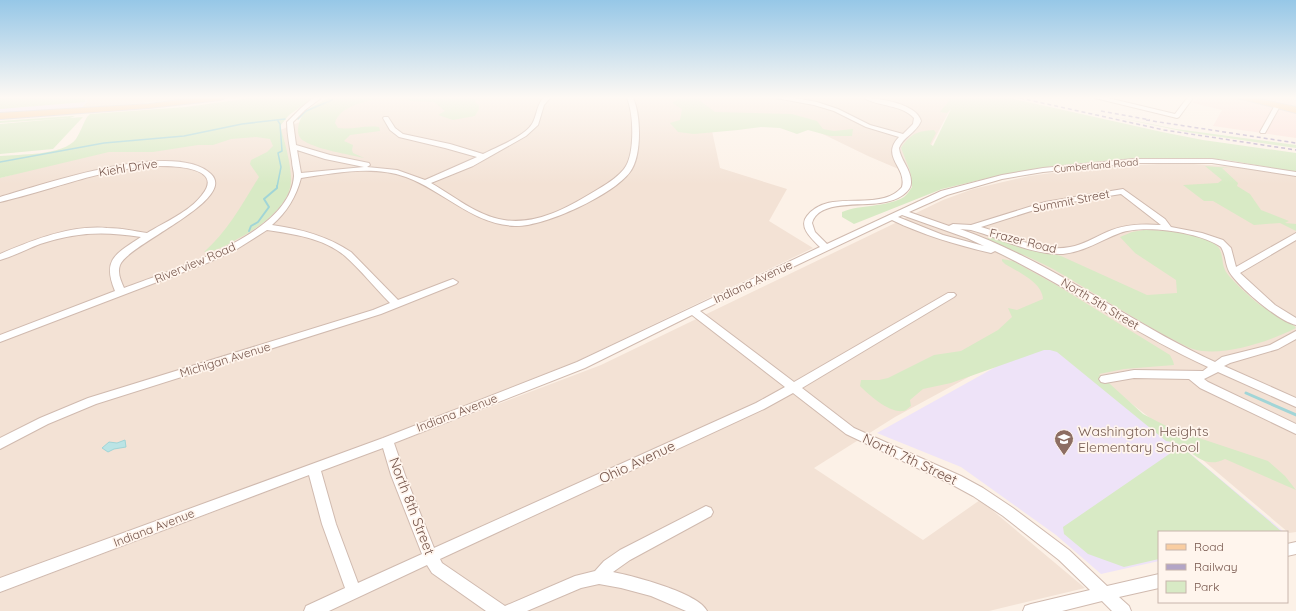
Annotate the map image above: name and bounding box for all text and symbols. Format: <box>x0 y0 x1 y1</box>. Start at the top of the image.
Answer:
street label: Kiehl Drive <box>98 155 159 180</box>
street label: Cumberland Road <box>1053 155 1139 176</box>
street label: Summit Street <box>1031 186 1111 215</box>
street label: Frazer Road <box>988 225 1058 256</box>
street label: Riverview Road <box>152 239 238 286</box>
street label: Indiana Avenue <box>711 257 795 306</box>
street label: North 5th Street <box>1059 274 1142 333</box>
street label: Michigan Avenue <box>178 339 272 380</box>
street label: Indiana Avenue <box>414 390 500 435</box>
place label: Washington Heights Elementary School <box>1078 422 1209 456</box>
school or university icon: Washington Heights Elementary School <box>1053 428 1075 456</box>
street label: North 7th Street <box>860 429 960 489</box>
street label: Ohio Avenue <box>596 437 678 487</box>
street label: North 8th Street <box>385 455 439 557</box>
street label: Indiana Avenue <box>111 505 197 550</box>
legend <box>1158 531 1288 603</box>
text: Road <box>1194 539 1224 554</box>
text: Railway <box>1194 559 1238 574</box>
text: Park <box>1194 579 1219 594</box>

